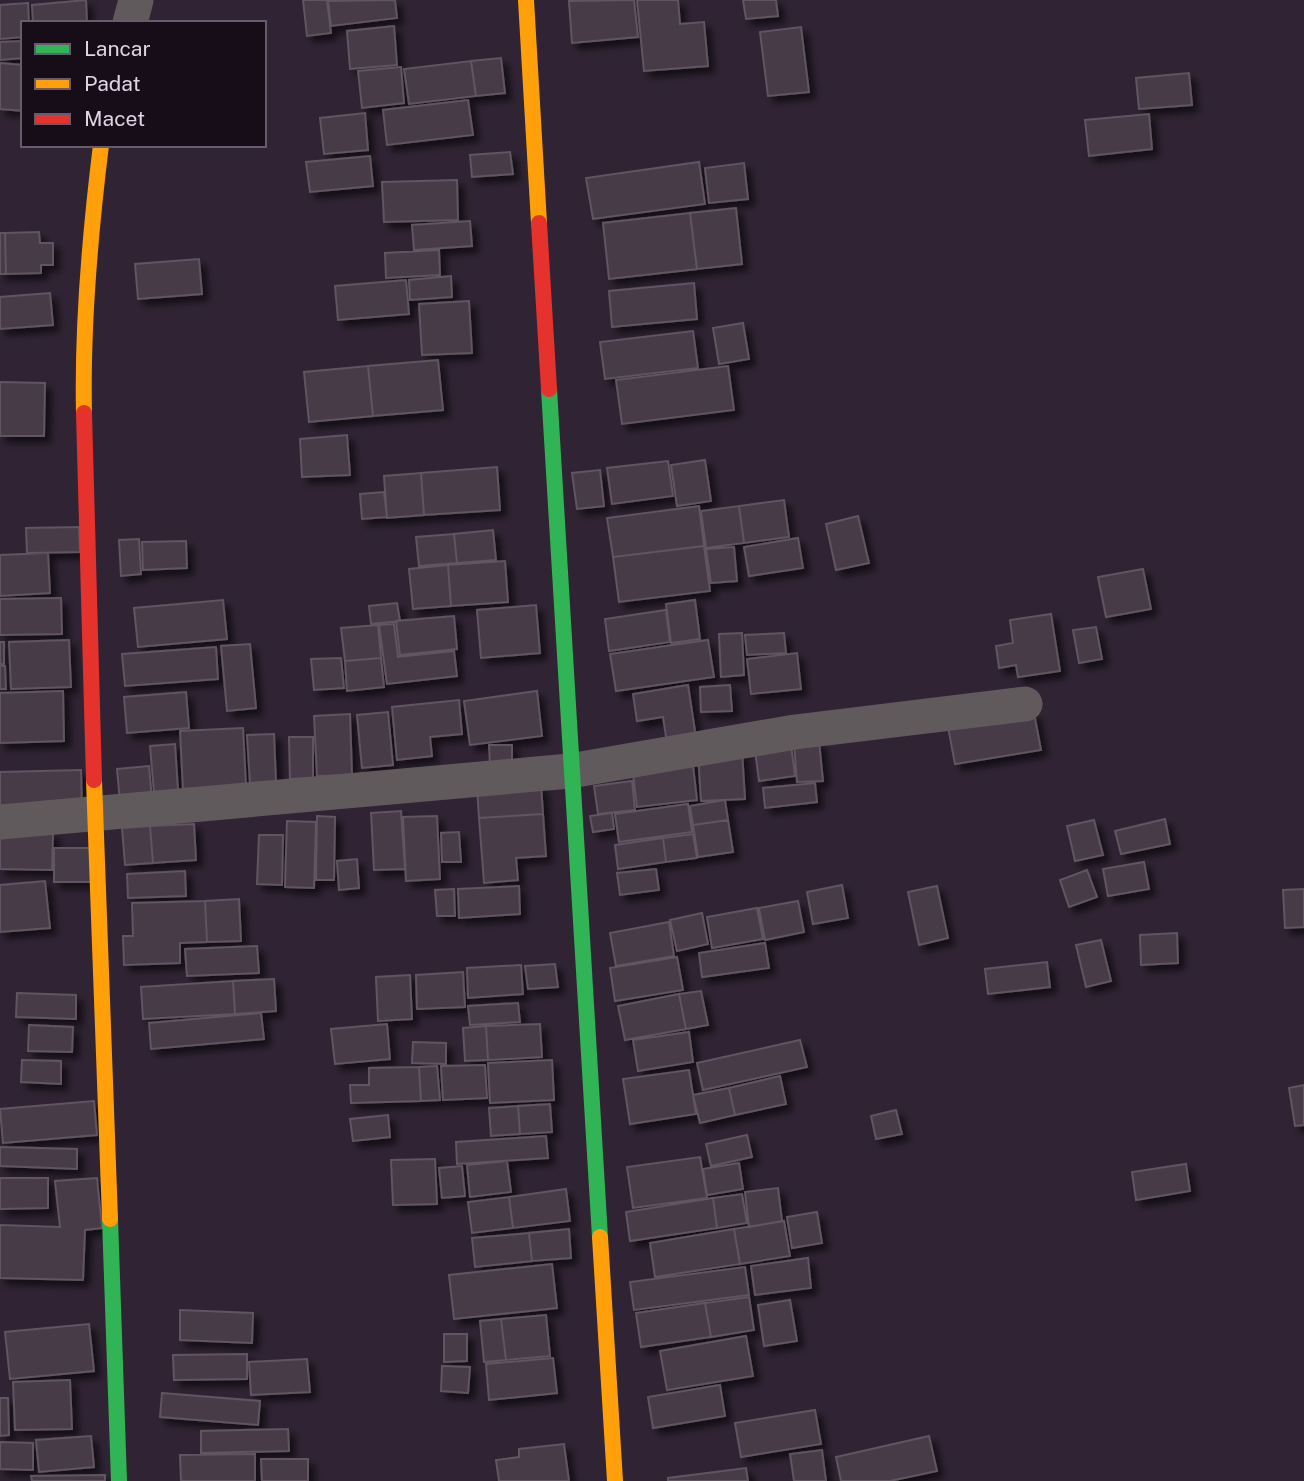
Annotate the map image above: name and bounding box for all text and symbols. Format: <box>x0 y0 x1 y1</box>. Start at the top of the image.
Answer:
legend <box>21 21 266 147</box>
text: Lancar <box>84 36 151 61</box>
text: Padat <box>84 71 141 96</box>
text: Macet <box>84 106 145 131</box>

